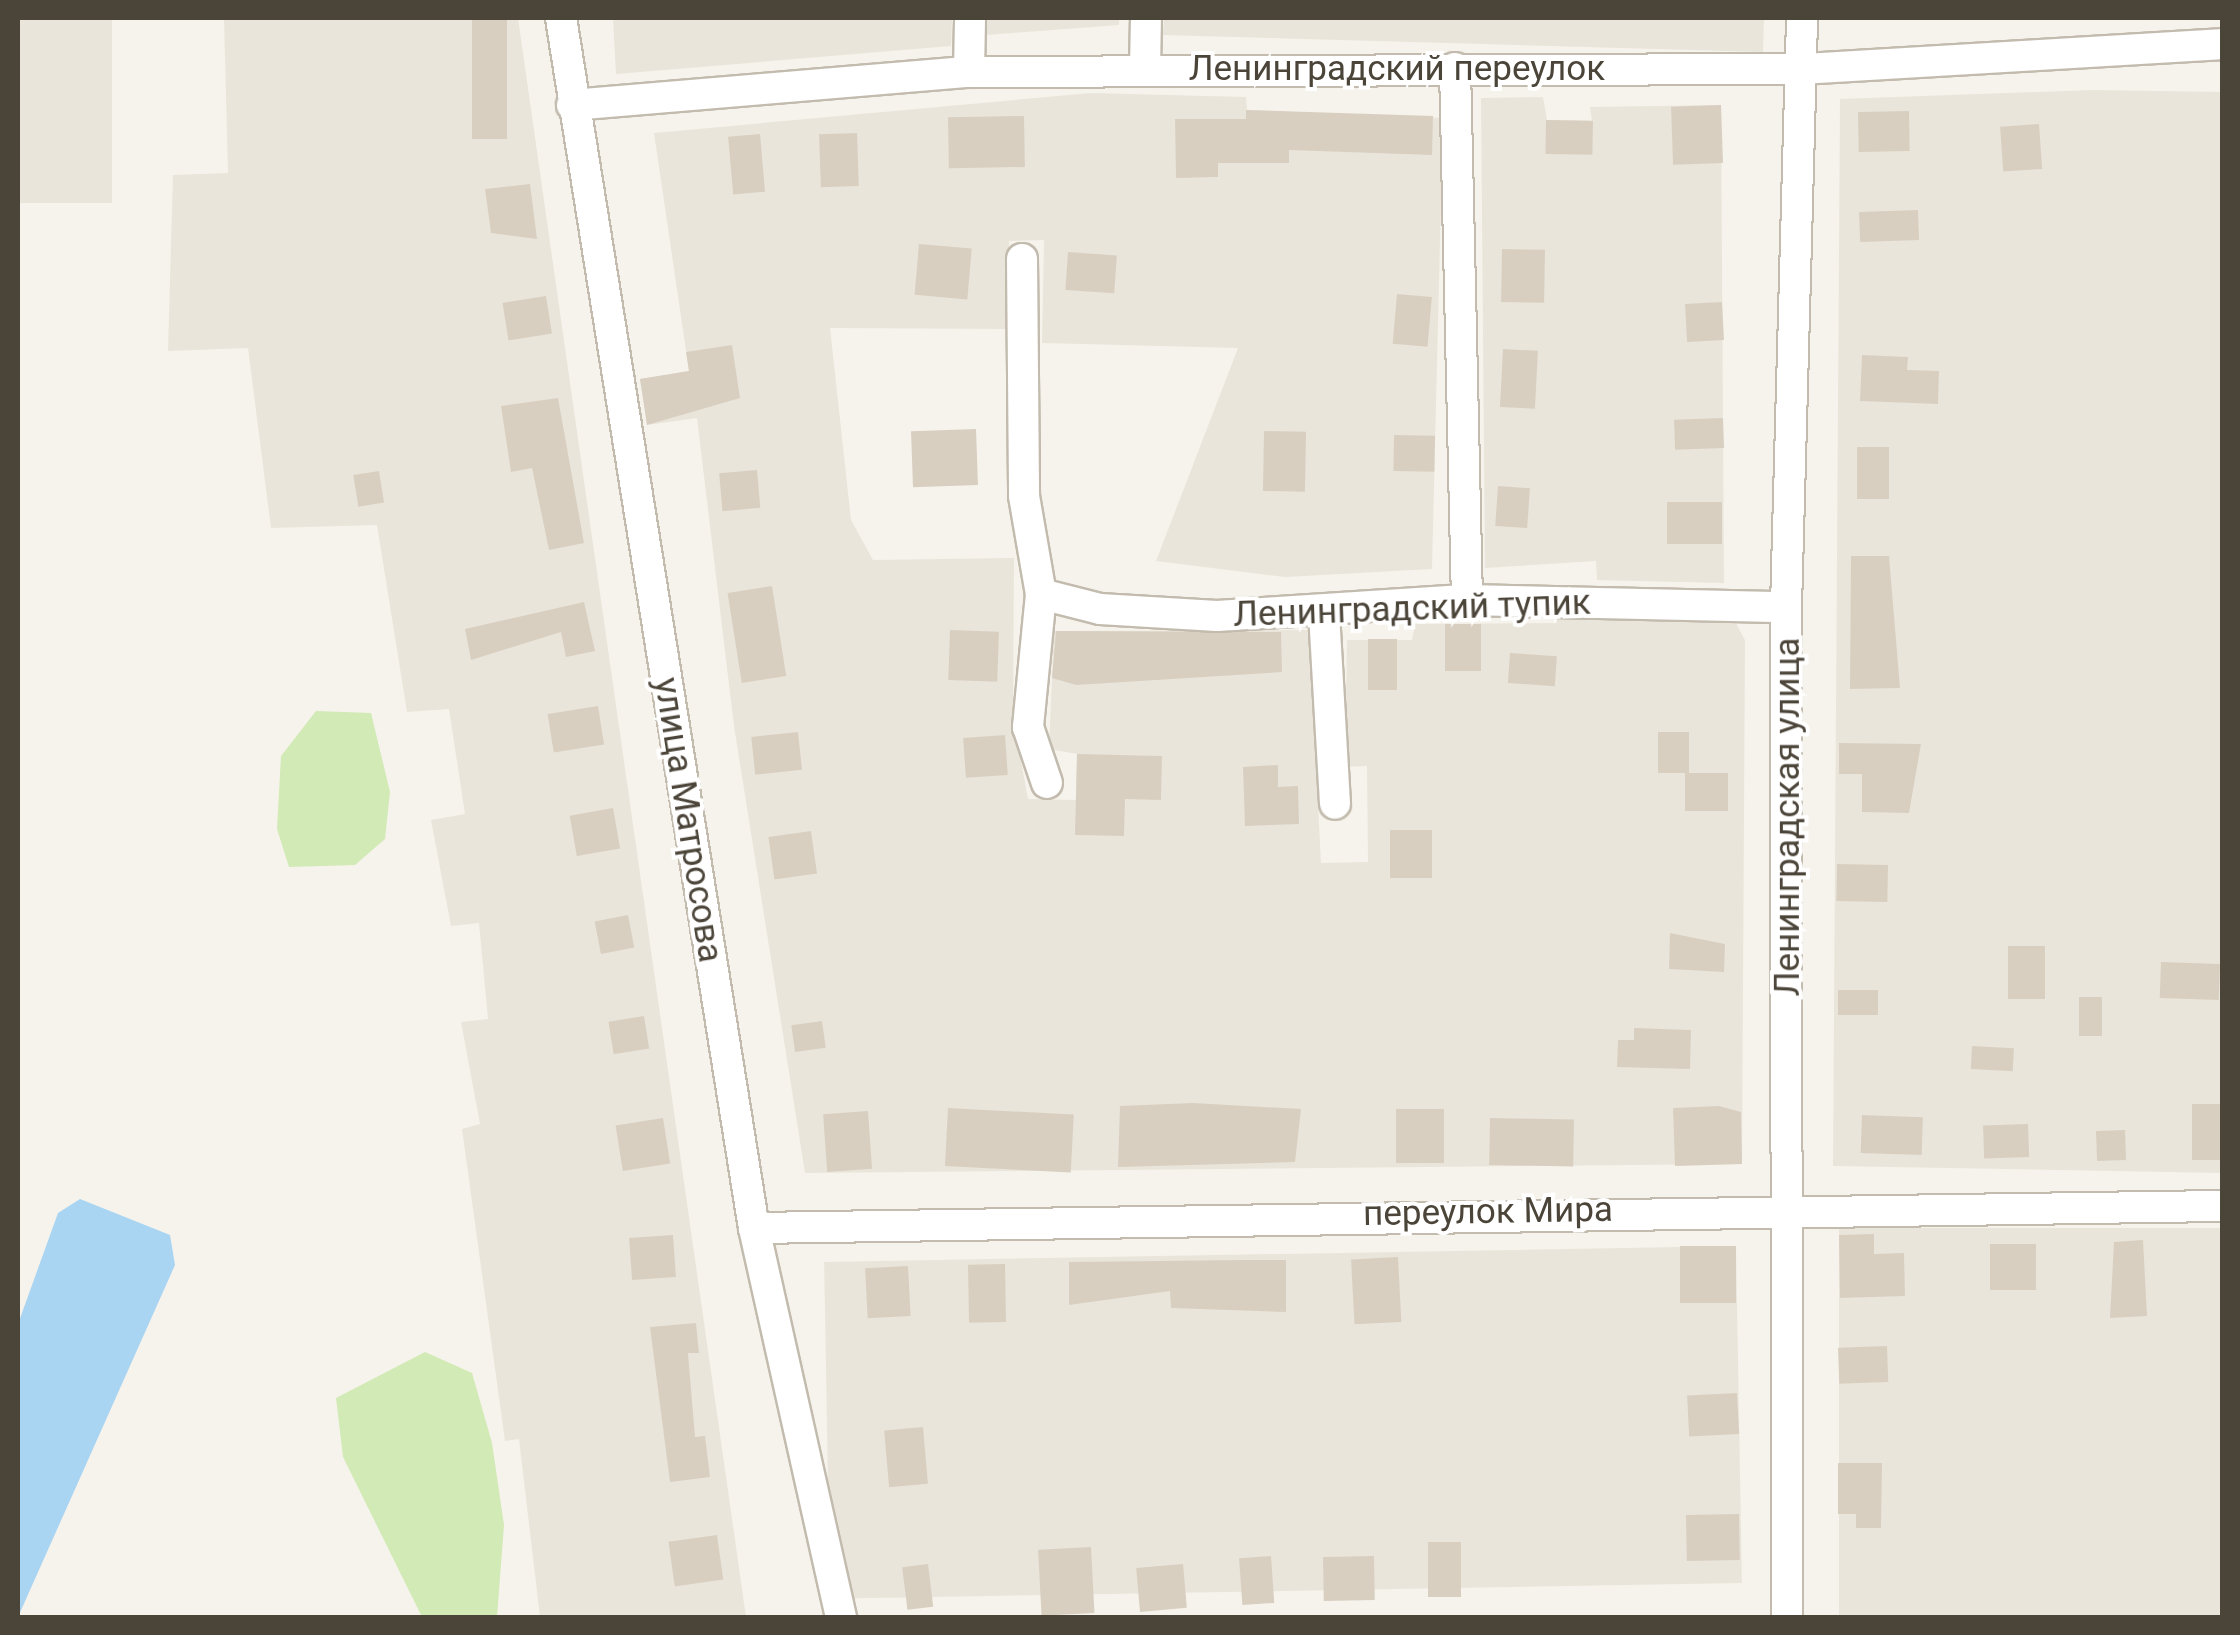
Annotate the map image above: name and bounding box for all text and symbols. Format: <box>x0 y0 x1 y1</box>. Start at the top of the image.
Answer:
street label: Ленинградский переулок <box>1189 48 1605 90</box>
street label: Ленинградский тупик <box>1233 582 1591 636</box>
street label: Ленинградская улица <box>1767 638 1809 996</box>
street label: улица Матросова <box>645 675 731 965</box>
street label: переулок Мира <box>1363 1189 1613 1235</box>

